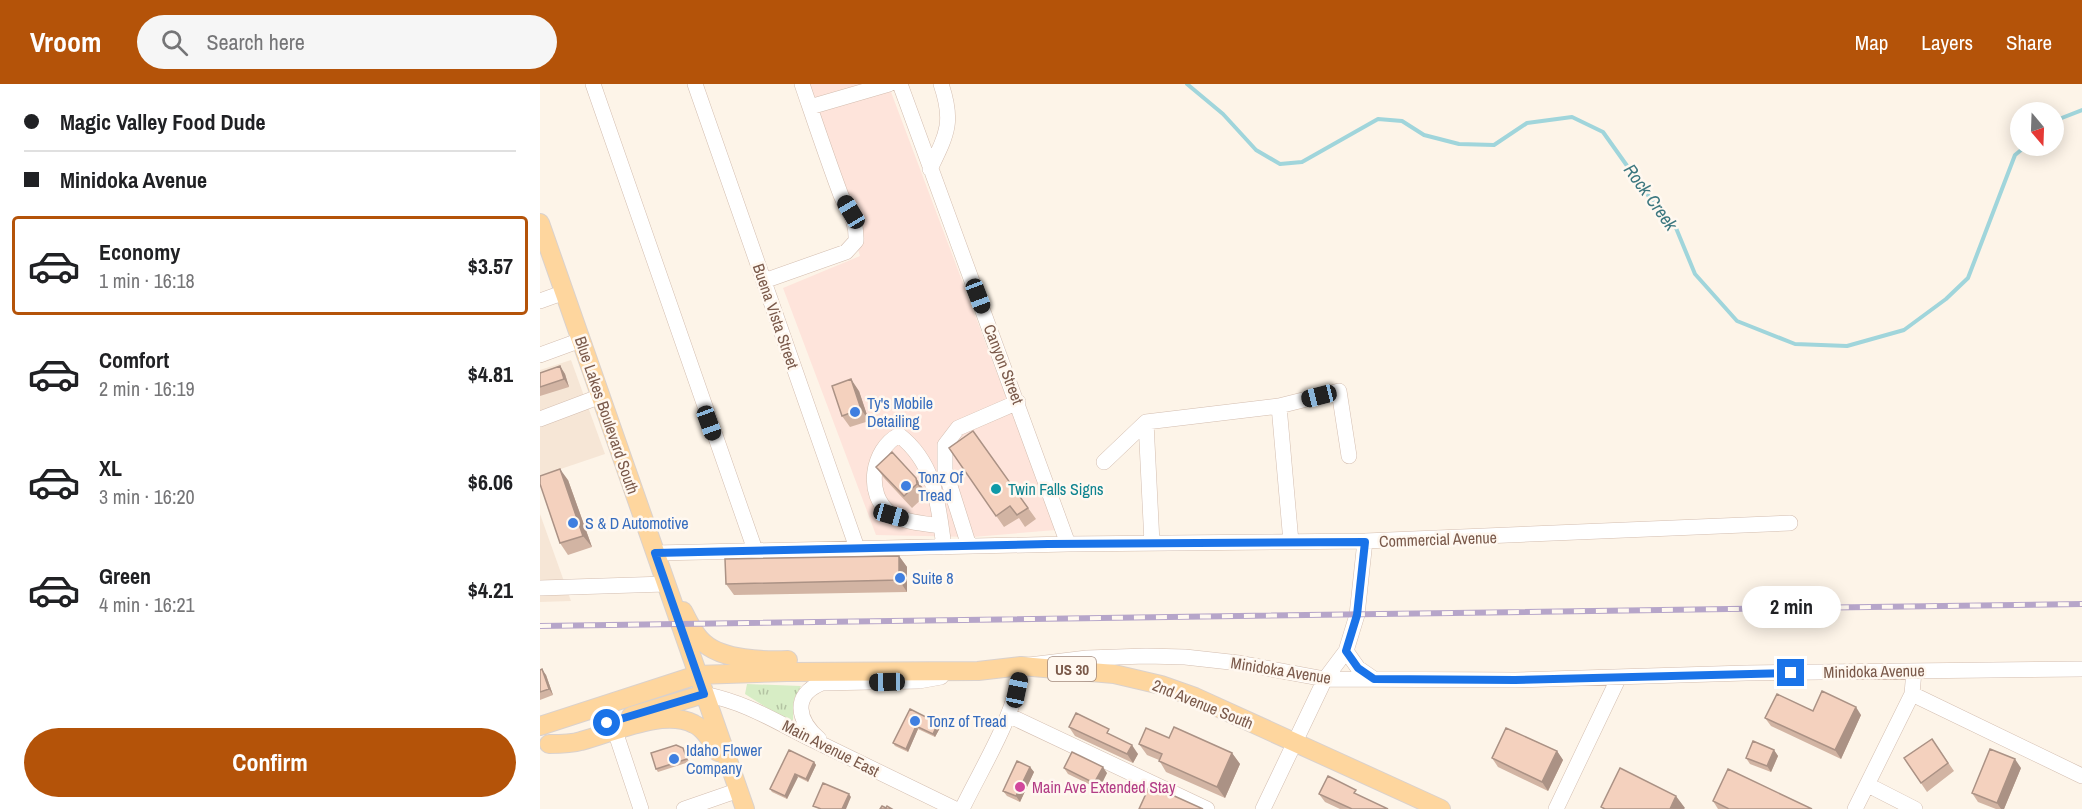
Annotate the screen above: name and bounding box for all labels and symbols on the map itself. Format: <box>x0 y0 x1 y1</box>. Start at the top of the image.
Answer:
north arrow <box>2010 102 2064 156</box>
water label: Rock Creek <box>1618 158 1684 236</box>
car <box>834 192 868 232</box>
street label: Buena Vista Street <box>748 260 804 372</box>
car <box>963 276 993 316</box>
street label: Canyon Street <box>979 321 1029 407</box>
street label: Blue Lakes Boulevard South <box>570 333 644 497</box>
car <box>1299 383 1339 409</box>
place label: Ty's Mobile Detailing <box>867 392 933 432</box>
car <box>694 403 724 443</box>
marker: Ty's Mobile Detailing <box>848 405 862 419</box>
place label: Tonz Of Tread <box>918 466 964 506</box>
place label: Twin Falls Signs <box>1008 478 1104 500</box>
marker: Tonz Of Tread <box>899 479 913 493</box>
marker: Twin Falls Signs <box>989 482 1003 496</box>
car <box>871 501 911 529</box>
place label: S & D Automotive <box>585 512 689 534</box>
marker: S & D Automotive <box>566 516 580 530</box>
street label: Commercial Avenue <box>1379 526 1497 552</box>
place label: Suite 8 <box>912 567 954 589</box>
marker: Suite 8 <box>893 571 907 585</box>
callout: 2 min <box>1742 586 1840 628</box>
street label: Minidoka Avenue <box>1229 651 1333 689</box>
road number: US 30 <box>1048 657 1096 681</box>
route end <box>1777 659 1804 686</box>
street label: Minidoka Avenue <box>1823 659 1925 683</box>
car <box>1004 671 1030 709</box>
car <box>869 673 905 691</box>
street label: 2nd Avenue South <box>1149 674 1257 734</box>
route start <box>593 709 620 736</box>
place label: Tonz of Tread <box>927 710 1007 732</box>
street label: Main Avenue East <box>779 714 884 782</box>
marker: Tonz of Tread <box>908 714 922 728</box>
place label: Idaho Flower Company <box>686 739 762 779</box>
marker: Idaho Flower Company <box>667 752 681 766</box>
place label: Main Ave Extended Stay <box>1032 776 1176 798</box>
marker: Main Ave Extended Stay <box>1013 780 1027 794</box>

